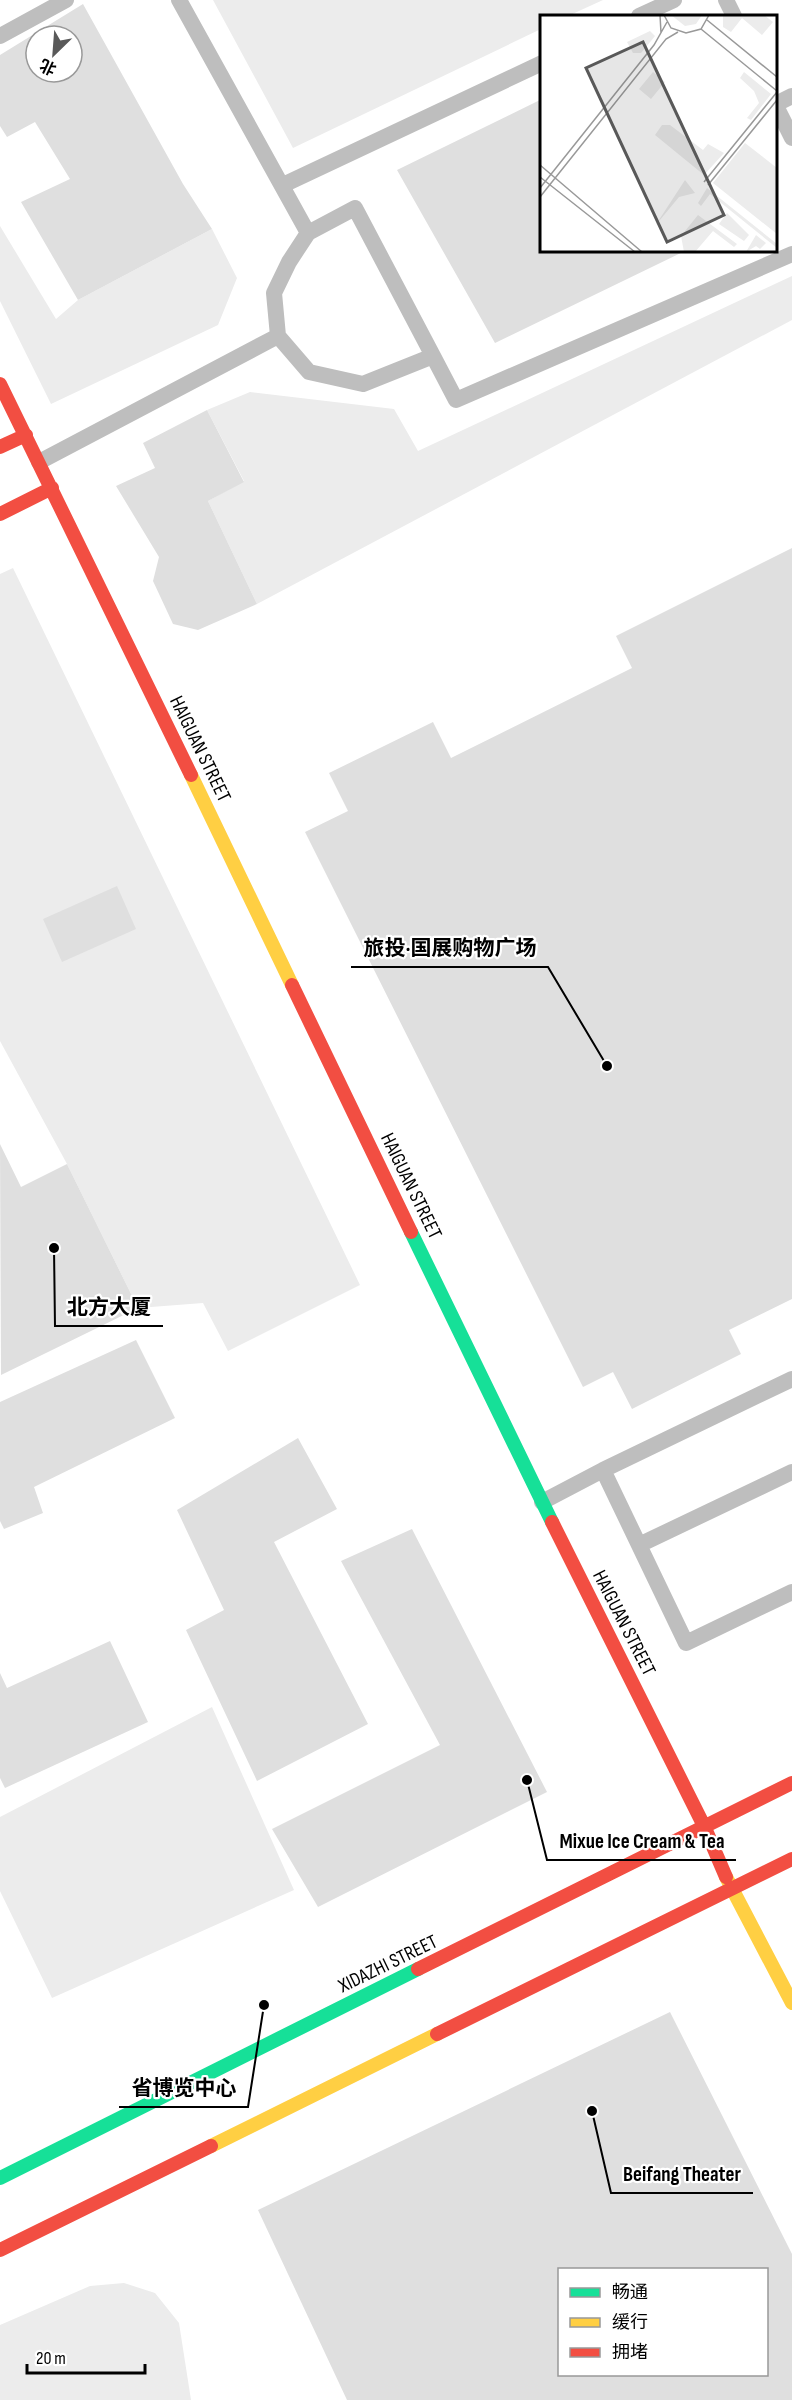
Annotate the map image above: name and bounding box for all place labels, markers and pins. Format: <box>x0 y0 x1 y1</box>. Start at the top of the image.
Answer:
callout: 旅投·国展购物广场 <box>351 928 548 967</box>
callout: 北方大厦 <box>55 1287 163 1326</box>
callout: Mixue Ice Cream & Tea <box>547 1821 736 1860</box>
callout: 省博览中心 <box>119 2068 248 2107</box>
callout: Beifang Theater <box>611 2154 753 2193</box>

